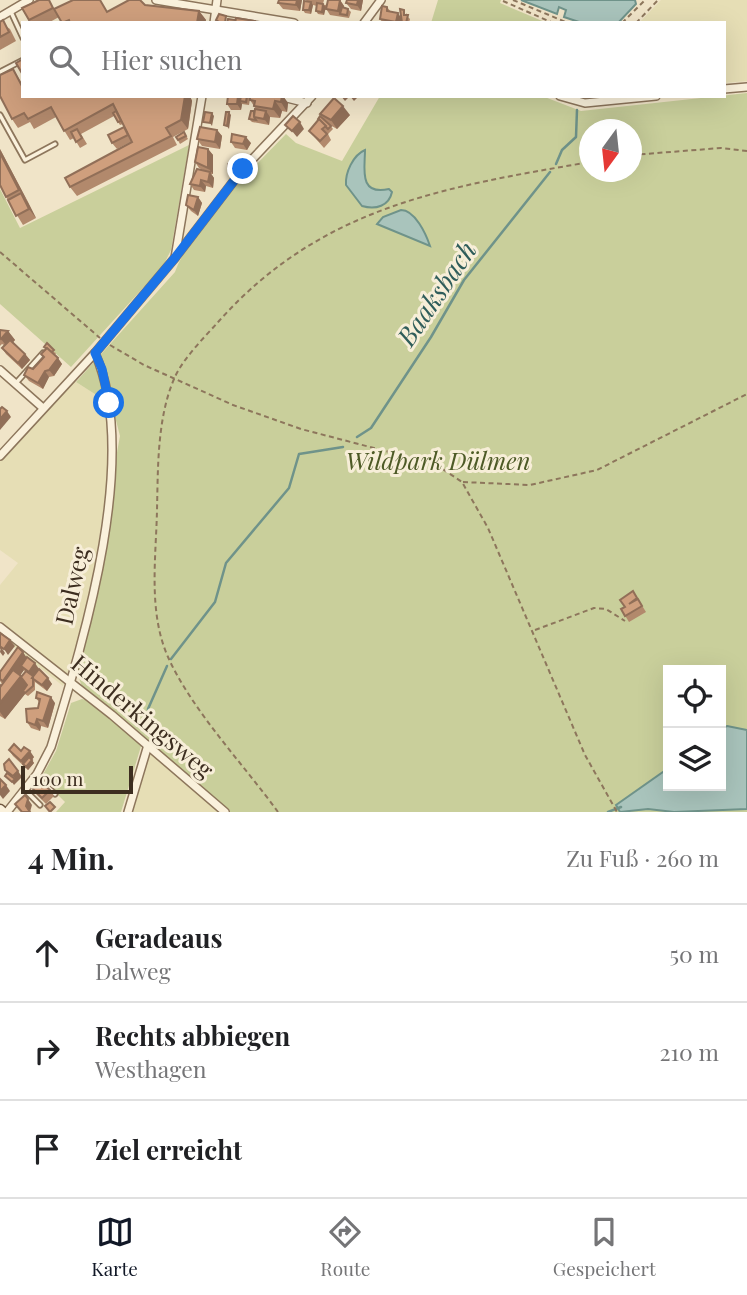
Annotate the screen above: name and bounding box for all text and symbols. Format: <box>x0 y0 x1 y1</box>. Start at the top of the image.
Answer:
search box <box>21 21 726 98</box>
icon: search <box>45 41 83 79</box>
text: Hier suchen <box>101 42 242 77</box>
north arrow <box>579 119 642 182</box>
route end <box>227 153 258 184</box>
water label: Baaksbach <box>387 234 483 353</box>
route start <box>93 387 124 418</box>
park label: Wildpark Dülmen <box>346 444 530 476</box>
street label: Dalweg <box>47 543 96 628</box>
street label: Hinderkingsweg <box>65 646 221 785</box>
map controls <box>663 665 726 791</box>
button: locate <box>663 665 726 728</box>
button: layers <box>663 728 726 791</box>
scale bar <box>21 763 133 795</box>
text: 100 m <box>32 765 83 791</box>
text: 4 Min. <box>28 838 114 878</box>
text: Zu Fuß · 260 m <box>566 842 719 873</box>
text: Geradeaus <box>95 920 223 955</box>
icon: ahead <box>28 934 66 972</box>
text: 50 m <box>670 938 719 969</box>
text: Dalweg <box>95 955 171 986</box>
text: Rechts abbiegen <box>95 1018 290 1053</box>
icon: right <box>28 1032 66 1070</box>
text: 210 m <box>660 1036 719 1067</box>
text: Westhagen <box>95 1053 207 1084</box>
icon: arrive <box>28 1130 66 1168</box>
text: Ziel erreicht <box>95 1132 242 1167</box>
tab: Karte <box>91 1213 138 1281</box>
tab: Route <box>320 1213 370 1281</box>
tab: Gespeichert <box>553 1213 656 1281</box>

